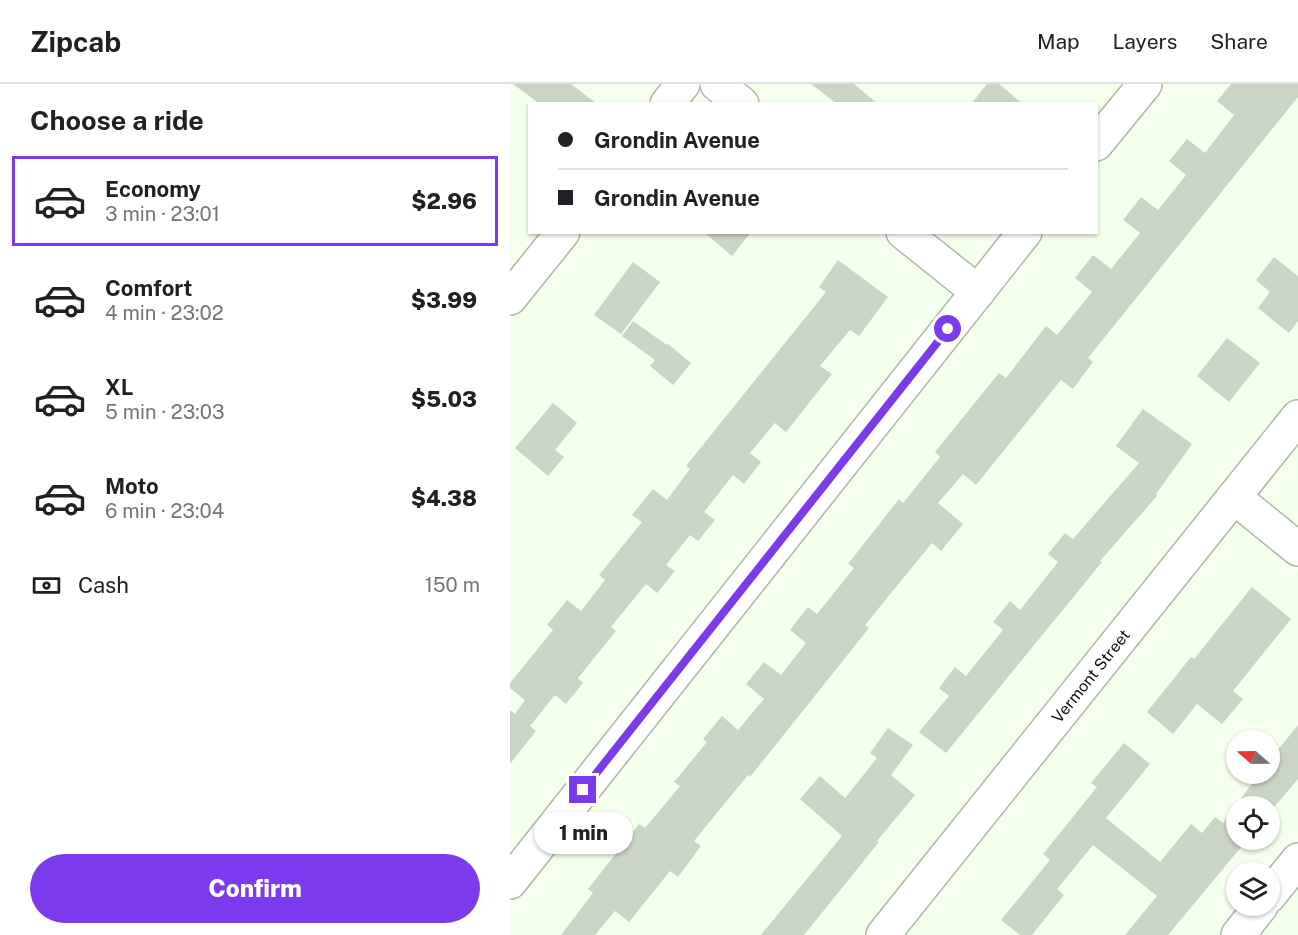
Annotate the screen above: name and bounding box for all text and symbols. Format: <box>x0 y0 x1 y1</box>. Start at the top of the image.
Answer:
text: Zipcab <box>30 25 121 58</box>
text: Map <box>1037 29 1080 54</box>
text: Layers <box>1113 29 1177 54</box>
text: Share <box>1210 29 1268 54</box>
text: Choose a ride <box>30 104 204 136</box>
text: Grondin Avenue <box>594 127 760 153</box>
icon: car <box>33 174 87 228</box>
text: Economy <box>105 176 201 202</box>
text: Grondin Avenue <box>594 185 760 211</box>
text: $2.96 <box>411 188 477 214</box>
text: 3 min · 23:01 <box>105 202 220 226</box>
icon: car <box>33 273 87 327</box>
text: Comfort <box>105 275 192 301</box>
text: $3.99 <box>411 287 477 313</box>
text: 4 min · 23:02 <box>105 301 224 325</box>
route start <box>934 315 961 342</box>
icon: car <box>33 372 87 426</box>
text: XL <box>105 374 133 400</box>
text: $5.03 <box>411 386 477 412</box>
text: 5 min · 23:03 <box>105 400 225 424</box>
icon: car <box>33 471 87 525</box>
text: Moto <box>105 473 159 499</box>
text: $4.38 <box>411 485 477 511</box>
text: 6 min · 23:04 <box>105 499 224 523</box>
icon: cash <box>30 569 63 602</box>
text: Cash <box>78 572 129 598</box>
text: 150 m <box>425 573 480 597</box>
street label: Vermont Street <box>1048 626 1134 727</box>
north arrow <box>1226 730 1280 784</box>
map controls <box>1226 730 1280 916</box>
route end <box>569 776 596 803</box>
button: locate <box>1226 796 1280 850</box>
callout: 1 min <box>533 811 632 853</box>
text: 1 min <box>559 821 608 845</box>
button: Confirm <box>30 854 480 923</box>
button: layers <box>1226 862 1280 916</box>

